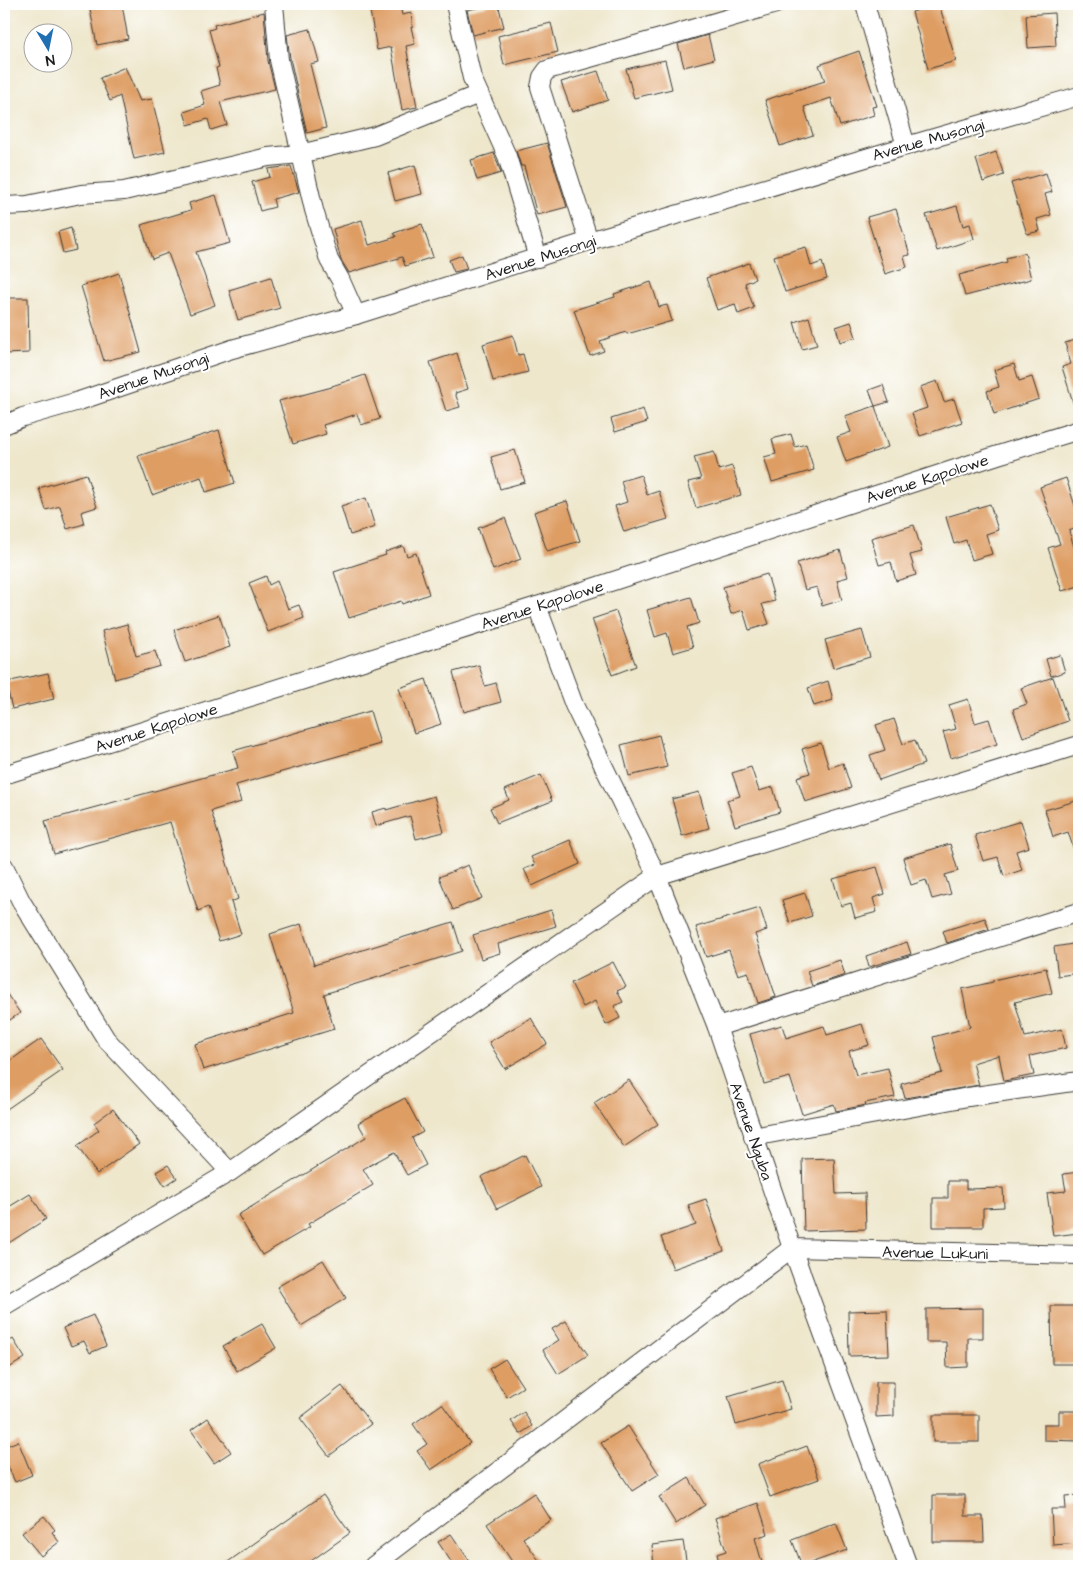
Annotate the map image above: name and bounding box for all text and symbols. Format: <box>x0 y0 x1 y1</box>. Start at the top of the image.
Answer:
north arrow <box>22 22 72 72</box>
text: N <box>44 49 56 70</box>
street label: Avenue Musongi <box>870 113 988 167</box>
street label: Avenue Musongi <box>482 229 599 287</box>
street label: Avenue Musongi <box>95 347 212 406</box>
street label: Avenue Kapolowe <box>863 449 992 509</box>
street label: Avenue Kapolowe <box>478 575 607 635</box>
street label: Avenue Kapolowe <box>92 698 221 758</box>
street label: Avenue Nguba <box>723 1080 778 1183</box>
street label: Avenue Lukuni <box>882 1241 989 1265</box>

